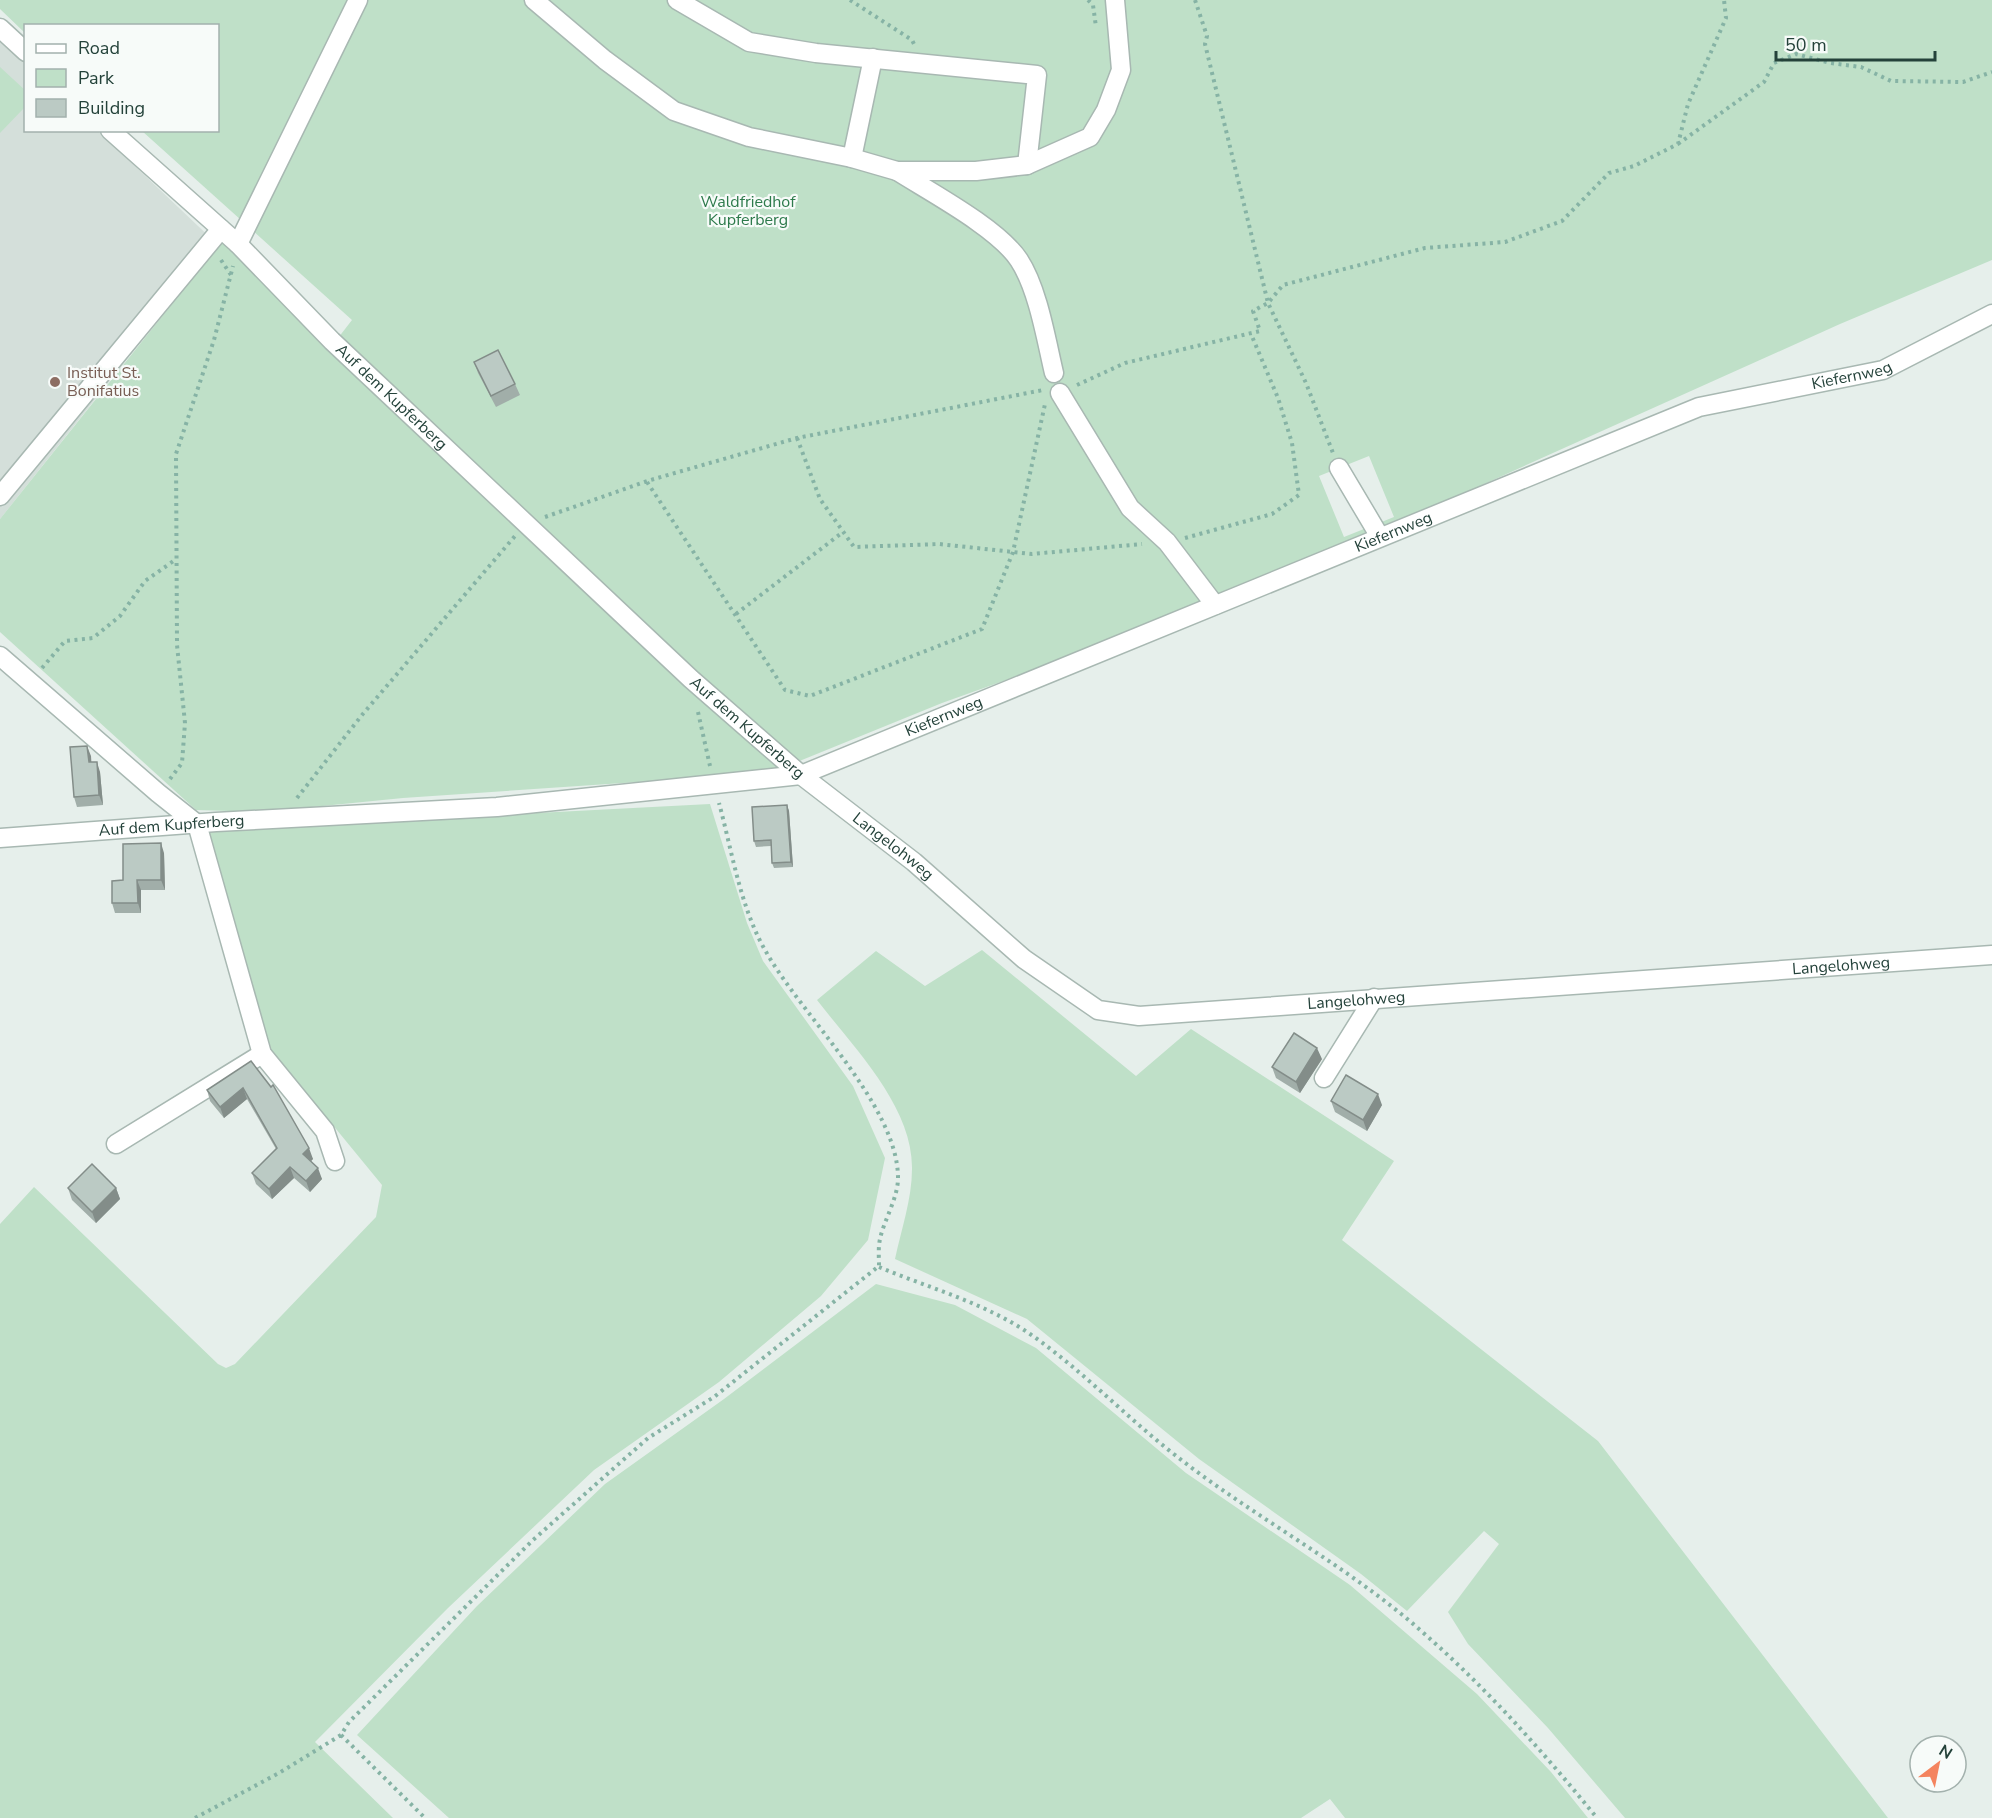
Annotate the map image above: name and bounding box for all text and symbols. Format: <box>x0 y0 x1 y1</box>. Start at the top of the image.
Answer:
legend <box>24 24 219 132</box>
scale bar <box>1776 24 1935 62</box>
text: 50 m <box>1785 33 1827 57</box>
text: Road <box>78 36 120 60</box>
text: Park <box>78 66 115 90</box>
text: Building <box>78 96 145 120</box>
park label: Waldfriedhof Kupferberg <box>700 191 796 231</box>
street label: Auf dem Kupferberg <box>331 339 452 455</box>
street label: Kiefernweg <box>1809 356 1896 395</box>
place label: Institut St. Bonifatius <box>67 362 141 402</box>
marker: Institut St. Bonifatius <box>48 375 62 389</box>
street label: Kiefernweg <box>1351 506 1436 558</box>
street label: Auf dem Kupferberg <box>685 672 809 784</box>
street label: Kiefernweg <box>902 691 986 742</box>
street label: Langelohweg <box>848 807 938 885</box>
street label: Auf dem Kupferberg <box>98 809 245 842</box>
street label: Langelohweg <box>1791 951 1891 980</box>
street label: Langelohweg <box>1307 986 1406 1015</box>
north arrow <box>1908 1734 1968 1794</box>
text: N <box>1935 1740 1956 1765</box>

